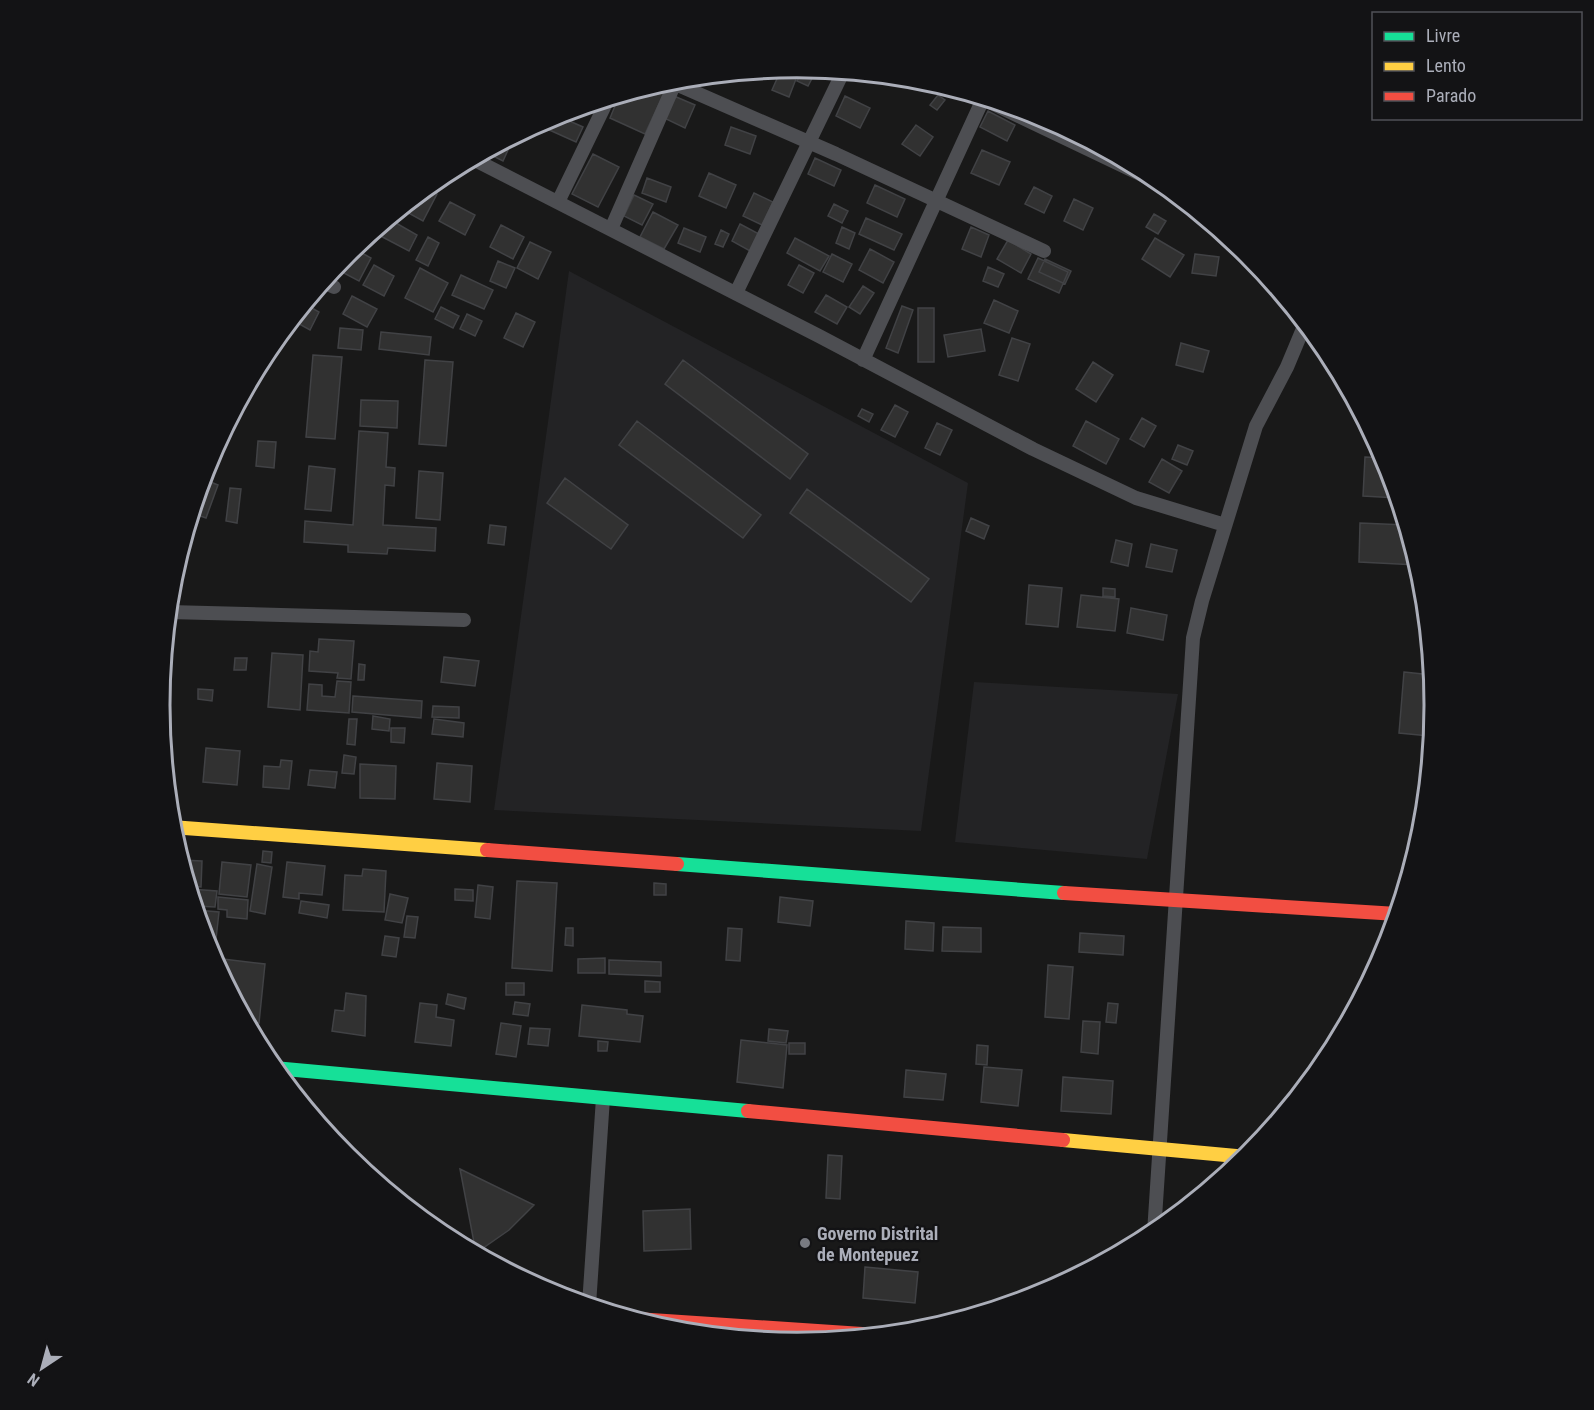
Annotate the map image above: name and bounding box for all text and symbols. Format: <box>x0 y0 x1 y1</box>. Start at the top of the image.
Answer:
legend <box>1372 12 1582 120</box>
text: Livre <box>1426 25 1460 46</box>
text: Lento <box>1426 55 1466 76</box>
text: Parado <box>1426 85 1476 106</box>
place label: Governo Distrital de Montepuez <box>817 1223 938 1265</box>
marker: Governo Distrital de Montepuez <box>798 1236 812 1250</box>
north arrow <box>12 1338 72 1398</box>
text: N <box>24 1369 43 1390</box>

